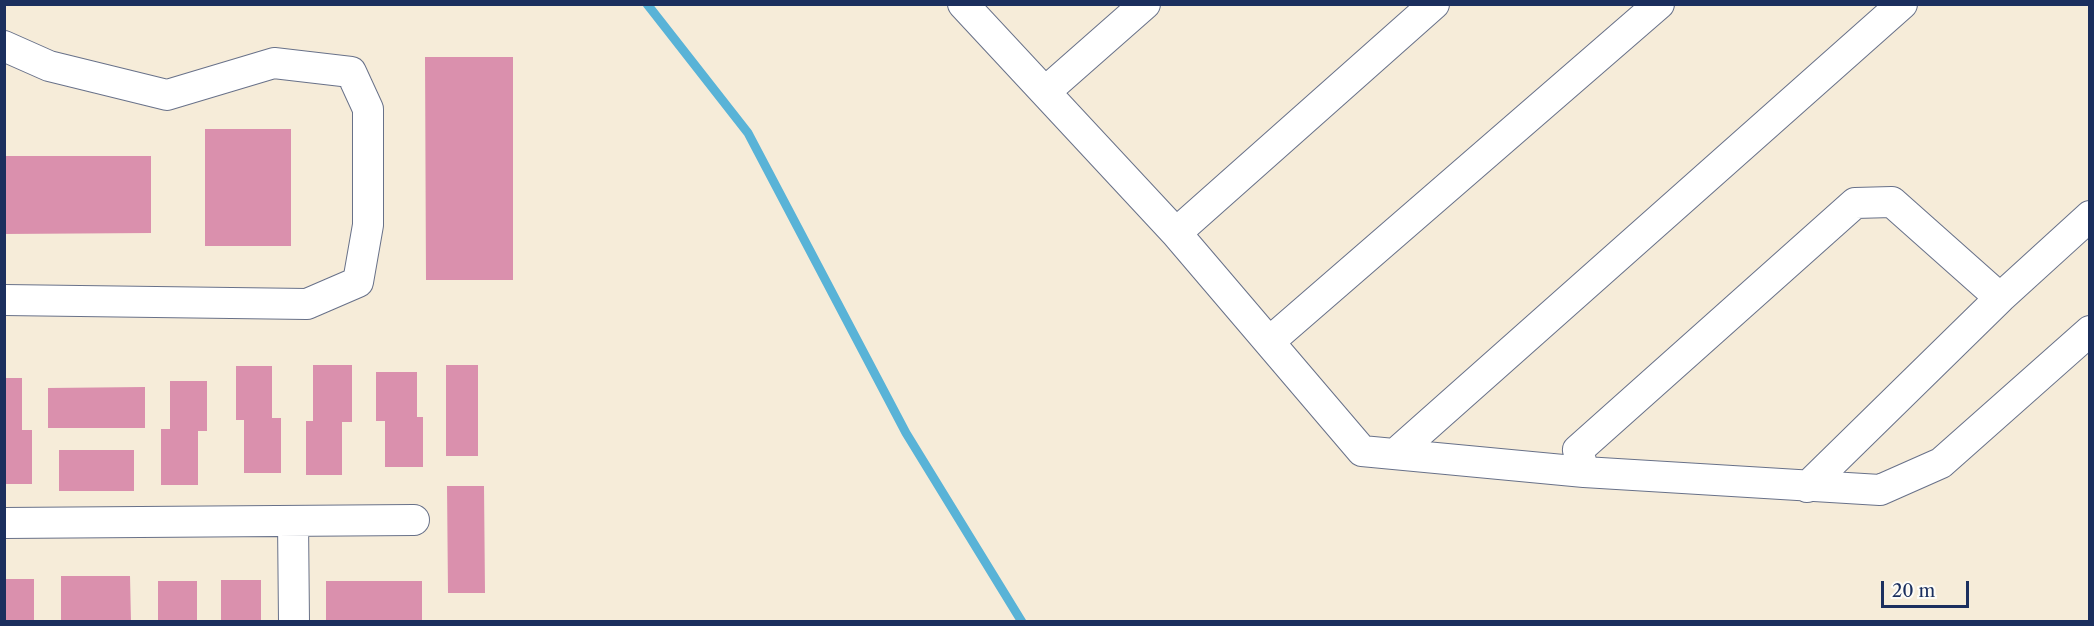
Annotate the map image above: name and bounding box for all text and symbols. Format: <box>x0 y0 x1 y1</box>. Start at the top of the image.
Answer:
scale bar <box>1884 569 1972 607</box>
text: 20 m <box>1892 580 1935 602</box>

